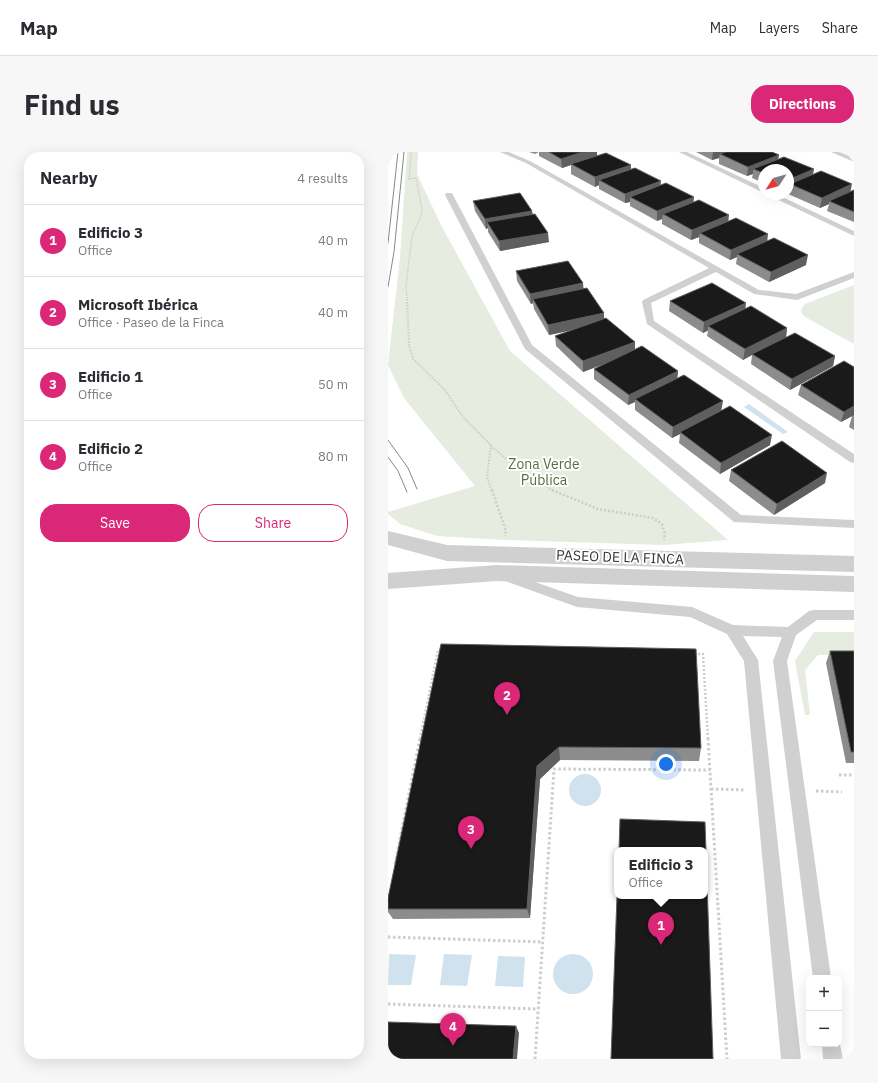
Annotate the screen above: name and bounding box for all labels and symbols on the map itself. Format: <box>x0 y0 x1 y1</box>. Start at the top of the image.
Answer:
north arrow <box>758 164 794 200</box>
park label: Zona Verde Pública <box>508 455 580 489</box>
street label: PASEO DE LA FINCA <box>556 546 684 568</box>
pin: 2 <box>494 682 520 715</box>
your location <box>656 754 676 774</box>
pin: 3 <box>458 816 484 849</box>
pin: 1 <box>648 912 674 945</box>
pin: 4 <box>440 1013 466 1046</box>

